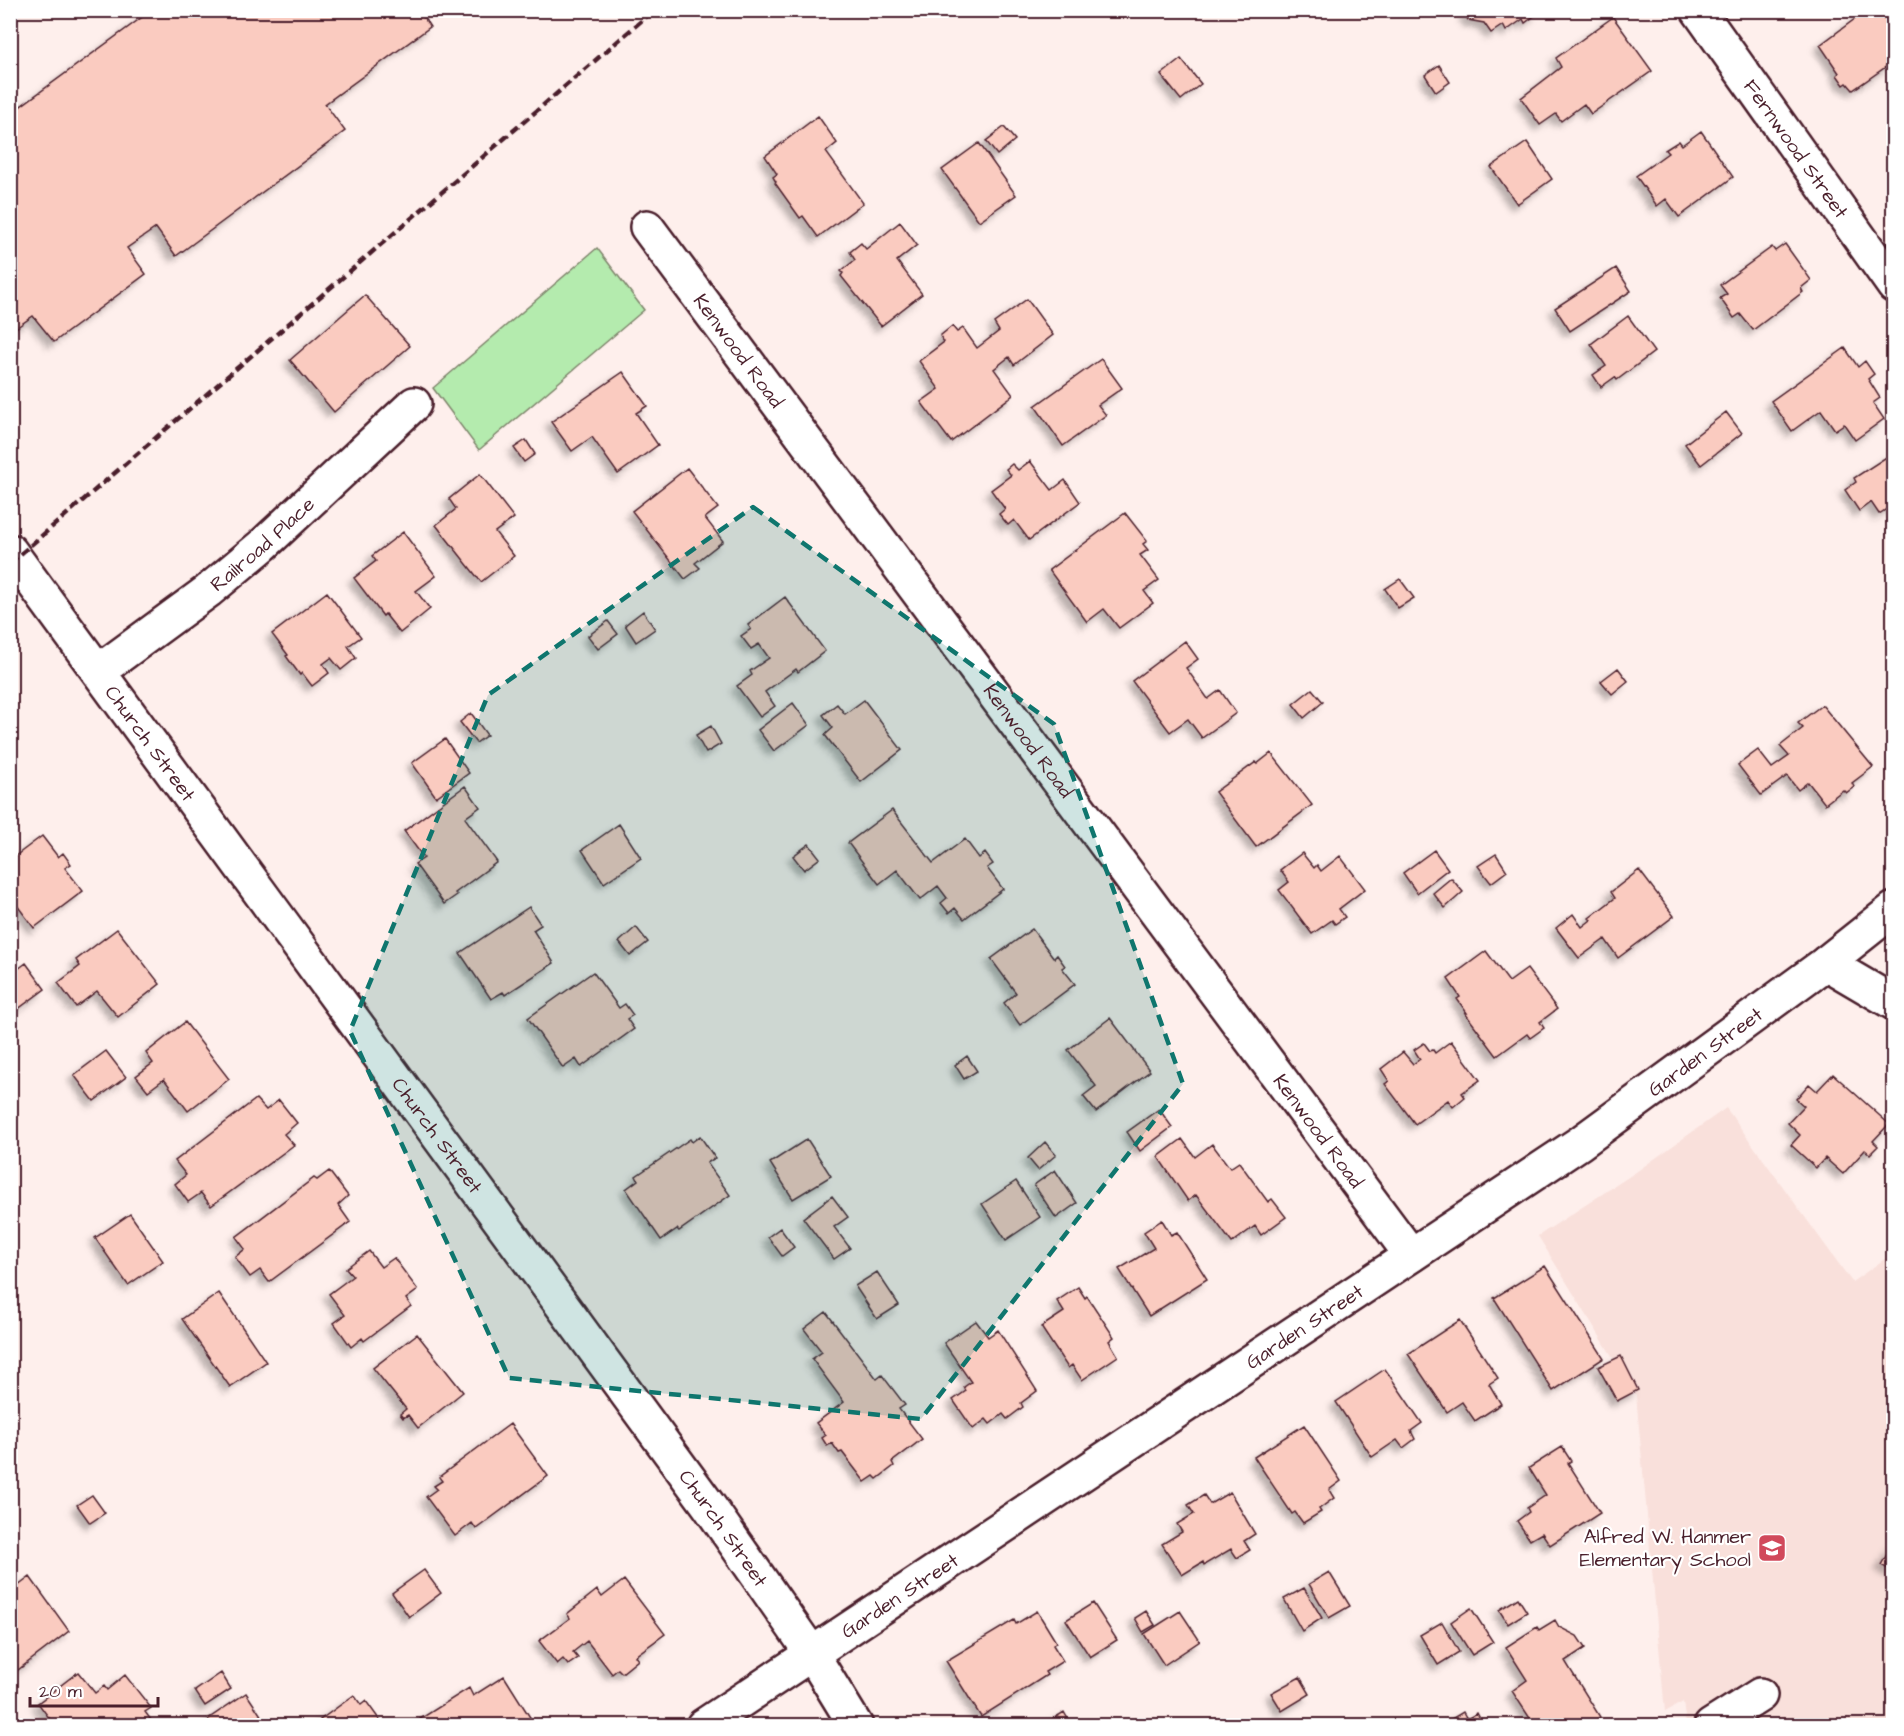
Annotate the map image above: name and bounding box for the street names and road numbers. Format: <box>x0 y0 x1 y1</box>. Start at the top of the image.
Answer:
street label: Fernwood Street <box>1737 74 1855 224</box>
street label: Kenwood Road <box>686 288 790 414</box>
street label: Railroad Place <box>204 491 321 598</box>
street label: Kenwood Road <box>976 678 1080 804</box>
street label: Church Street <box>98 680 202 807</box>
street label: Garden Street <box>1642 1001 1769 1104</box>
street label: Kenwood Road <box>1266 1068 1370 1194</box>
street label: Church Street <box>385 1072 489 1200</box>
street label: Garden Street <box>1240 1278 1369 1376</box>
street label: Church Street <box>672 1464 774 1593</box>
street label: Garden Street <box>836 1547 964 1645</box>

